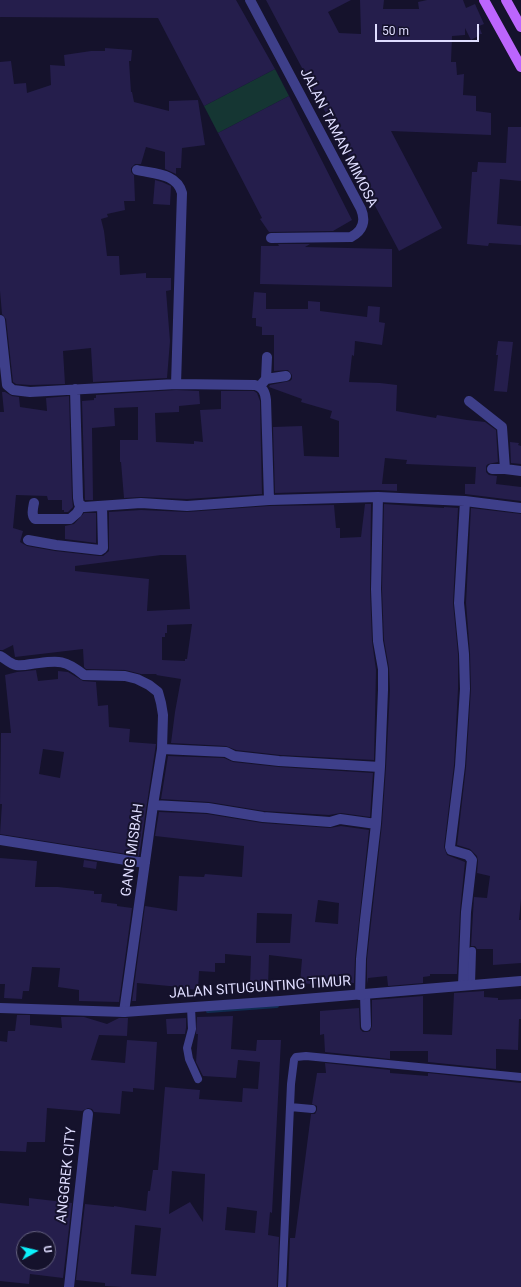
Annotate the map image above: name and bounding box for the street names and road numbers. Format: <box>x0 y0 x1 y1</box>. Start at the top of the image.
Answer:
street label: JALAN TAMAN MIMOSA <box>296 65 380 211</box>
street label: GANG MISBAH <box>118 802 148 898</box>
street label: JALAN SITUGUNTING TIMUR <box>169 973 351 1003</box>
street label: ANGGREK CITY <box>54 1126 80 1224</box>

